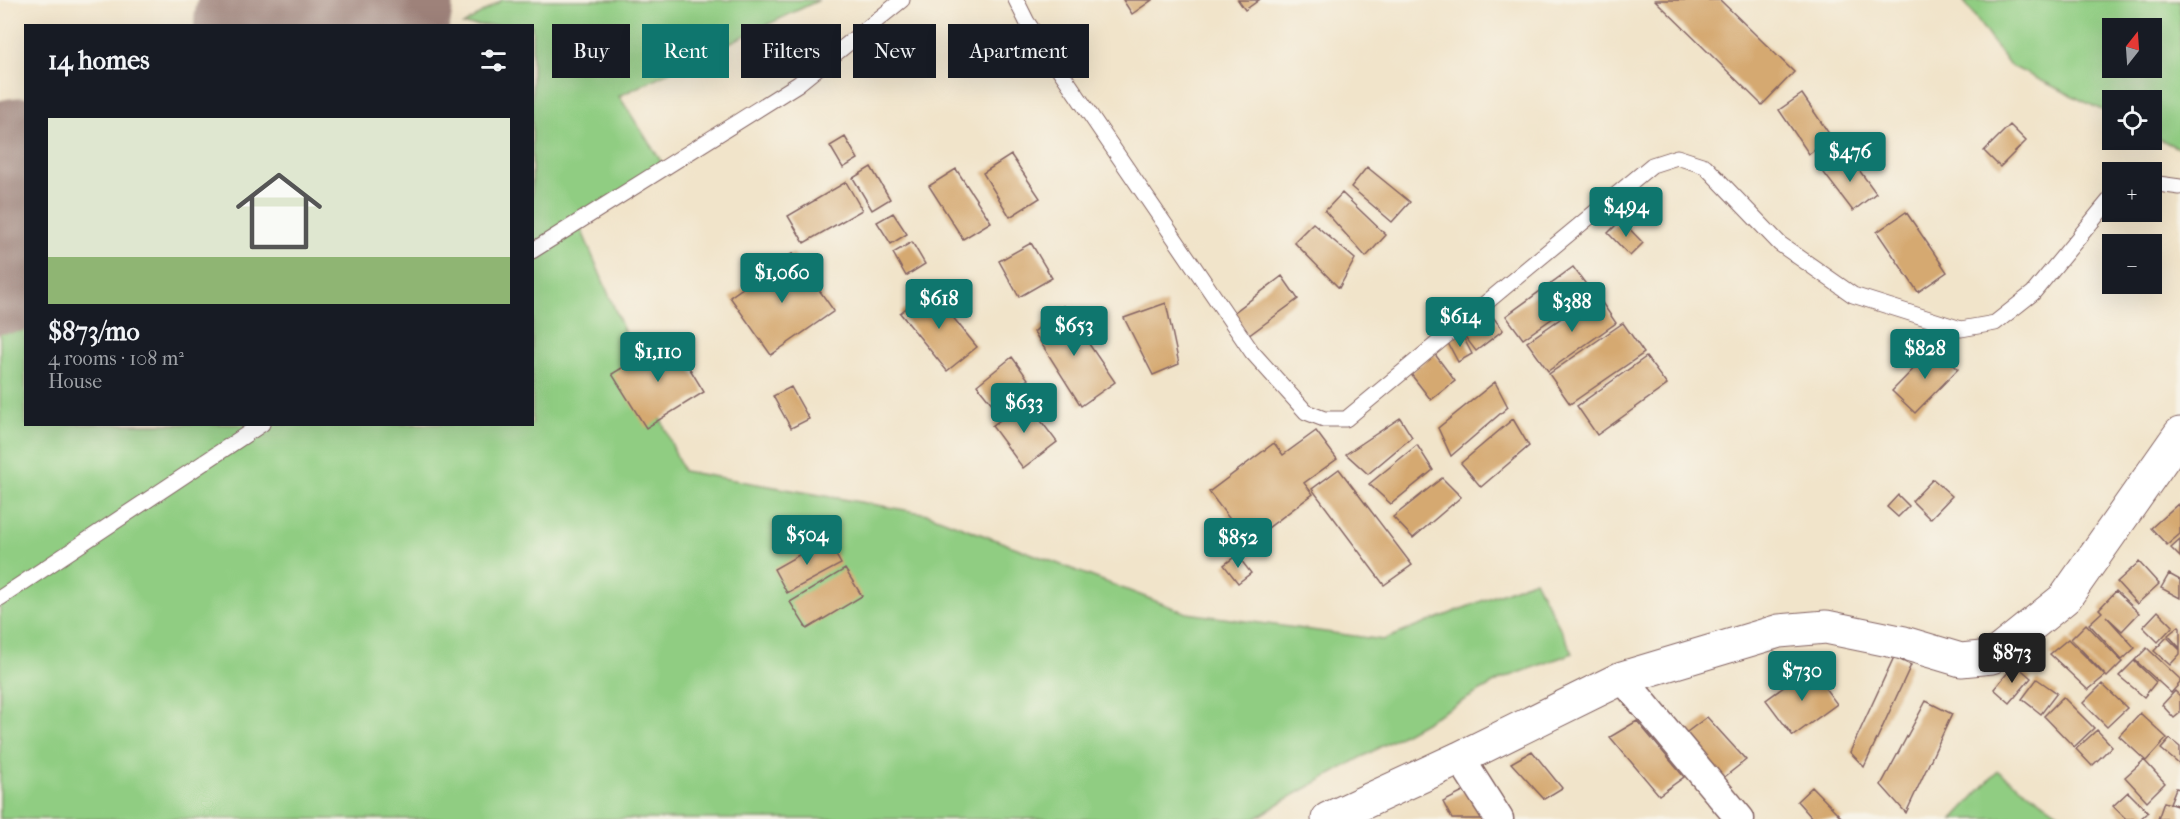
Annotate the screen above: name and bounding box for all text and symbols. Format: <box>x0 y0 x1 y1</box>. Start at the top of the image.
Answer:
north arrow <box>2102 18 2162 78</box>
map controls <box>2102 18 2162 294</box>
chip: Buy <box>552 24 630 78</box>
chip: Rent <box>642 24 729 78</box>
chip: Filters <box>741 24 841 78</box>
chip: New <box>853 24 936 78</box>
chip: Apartment <box>948 24 1089 78</box>
icon: filters <box>477 44 510 77</box>
text: 14 homes <box>48 45 150 76</box>
button: locate <box>2102 90 2162 150</box>
pin: $476 <box>1814 132 1886 183</box>
text: $476 <box>1829 140 1871 163</box>
icon: home <box>225 157 333 265</box>
button: + <box>2102 162 2162 222</box>
pin: $494 <box>1590 187 1662 238</box>
text: $494 <box>1604 195 1648 218</box>
button: − <box>2102 234 2162 294</box>
pin: $1,060 <box>733 253 831 304</box>
text: $1,060 <box>754 261 810 284</box>
pin: $618 <box>903 279 975 330</box>
pin: $388 <box>1536 282 1608 333</box>
text: $618 <box>920 287 958 310</box>
text: $388 <box>1552 290 1592 313</box>
pin: $614 <box>1424 297 1496 348</box>
text: $614 <box>1440 305 1480 328</box>
pin: $653 <box>1038 306 1110 357</box>
text: $653 <box>1055 314 1093 337</box>
text: $873/mo <box>48 316 140 347</box>
pin: $828 <box>1889 329 1961 380</box>
pin: $1,110 <box>609 332 707 383</box>
text: $828 <box>1904 337 1946 360</box>
text: $1,110 <box>634 340 682 363</box>
text: 4 rooms · 108 m² <box>48 347 184 370</box>
text: House <box>48 370 102 393</box>
pin: $633 <box>988 383 1060 434</box>
text: $633 <box>1005 391 1043 414</box>
pin: $504 <box>771 515 843 566</box>
pin: $852 <box>1202 518 1274 569</box>
text: $504 <box>786 523 828 546</box>
text: $852 <box>1218 526 1258 549</box>
pin: $873 <box>1976 633 2048 684</box>
text: $873 <box>1993 641 2031 664</box>
pin: $730 <box>1766 651 1838 702</box>
text: $730 <box>1782 659 1822 682</box>

